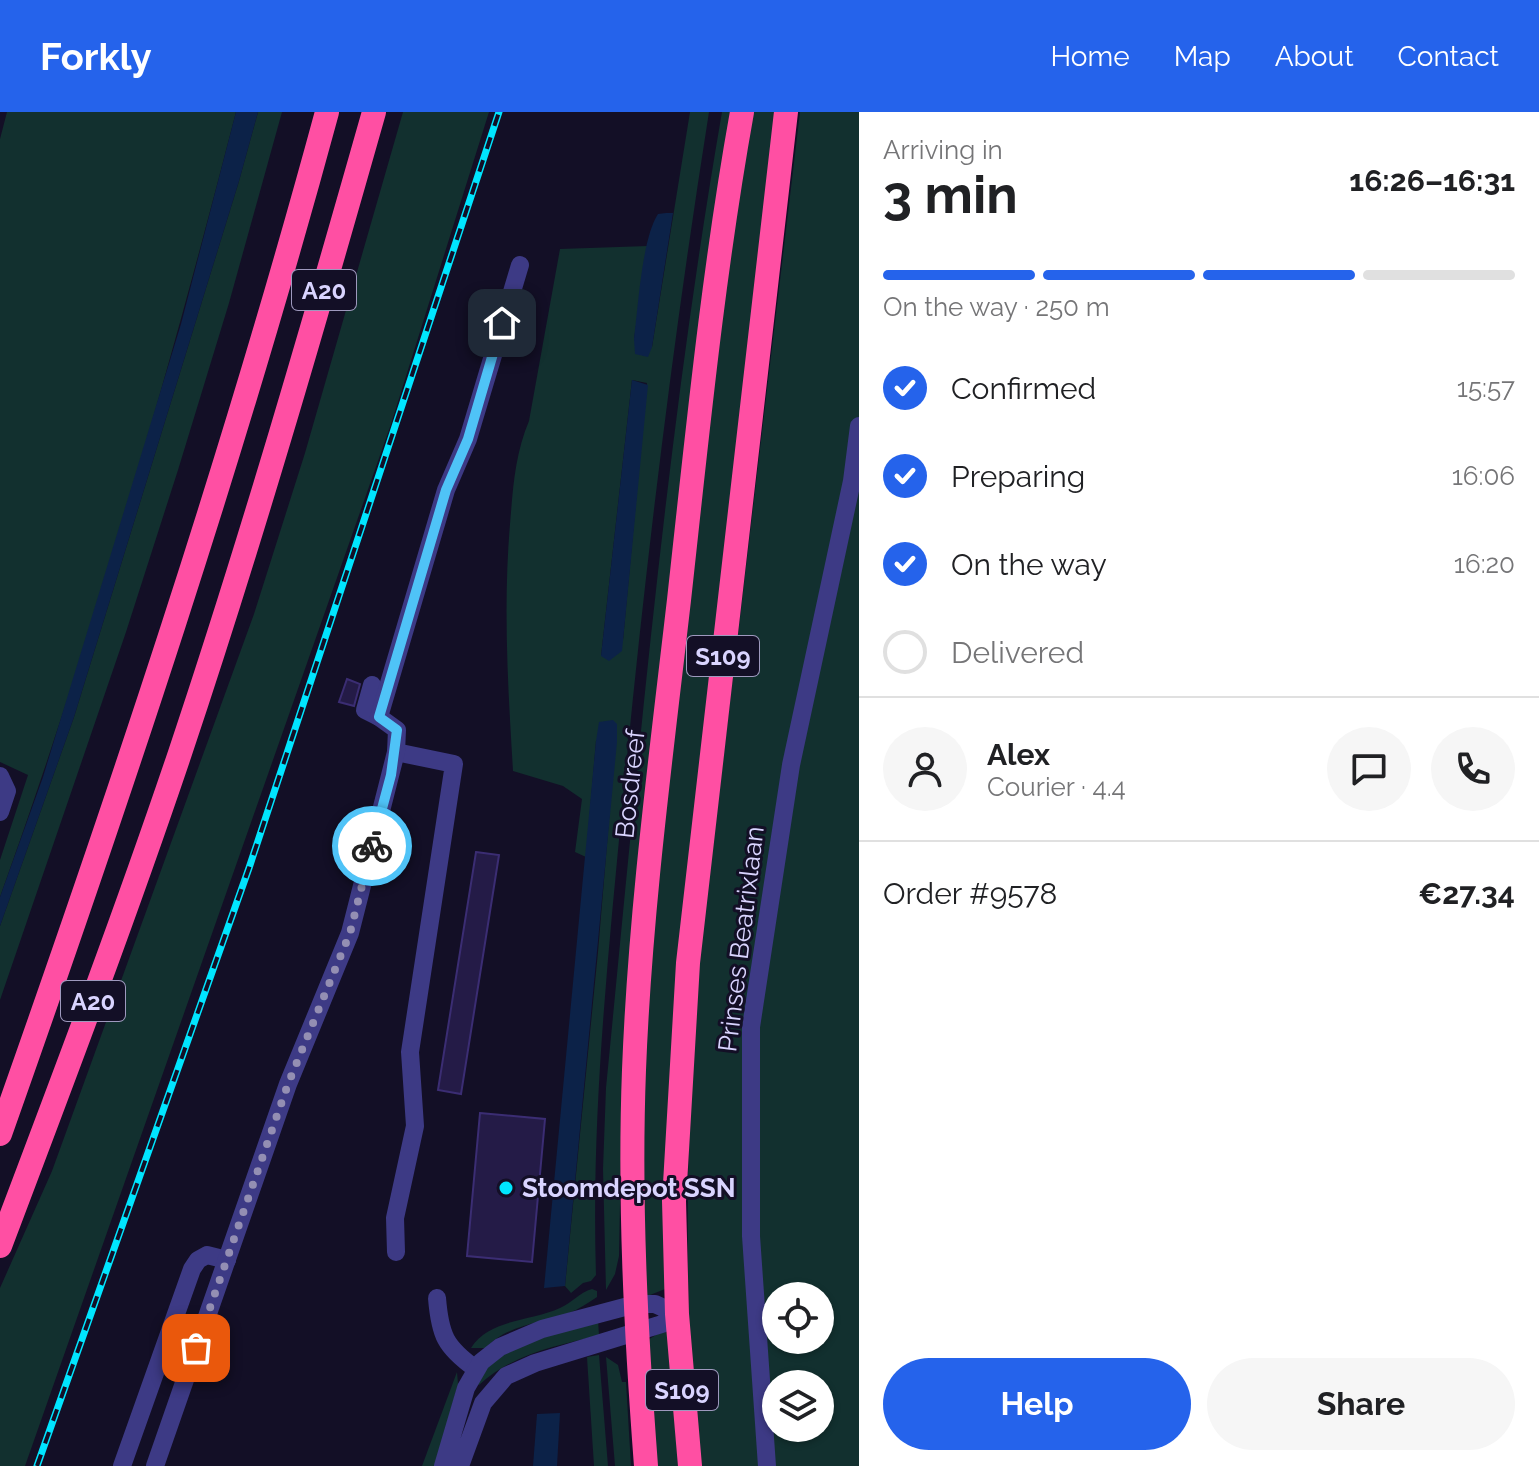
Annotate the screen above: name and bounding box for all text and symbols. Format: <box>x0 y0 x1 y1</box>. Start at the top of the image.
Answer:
text: Forkly <box>40 34 152 79</box>
text: Home <box>1050 40 1130 73</box>
text: Map <box>1174 40 1231 73</box>
text: About <box>1275 40 1354 73</box>
text: Contact <box>1398 40 1499 73</box>
text: Arriving in <box>883 135 1003 165</box>
text: 16:26–16:31 <box>1349 163 1515 198</box>
text: 3 min <box>883 164 1018 225</box>
road number: A20 <box>292 270 356 310</box>
pin <box>468 289 536 357</box>
text: On the way · 250 m <box>883 292 1110 322</box>
icon: home <box>480 301 524 345</box>
icon: check <box>883 366 927 410</box>
text: Confirmed <box>951 371 1096 406</box>
text: 15:57 <box>1457 373 1515 403</box>
icon: check <box>883 454 927 498</box>
text: Preparing <box>951 459 1085 494</box>
text: 16:06 <box>1452 461 1515 491</box>
icon: check <box>883 542 927 586</box>
text: On the way <box>951 547 1107 582</box>
text: 16:20 <box>1454 549 1515 579</box>
text: Delivered <box>951 635 1084 670</box>
road number: S109 <box>687 636 759 676</box>
street label: Bosdreef <box>609 727 651 840</box>
button: person <box>883 727 967 811</box>
button: chat <box>1327 727 1411 811</box>
button: phone <box>1431 727 1515 811</box>
text: Alex <box>987 737 1050 772</box>
text: Courier · 4.4 <box>987 772 1126 802</box>
courier <box>332 806 412 886</box>
icon: bike <box>350 824 394 868</box>
street label: Prinses Beatrixlaan <box>712 825 770 1053</box>
text: Order #9578 <box>883 876 1057 911</box>
text: €27.34 <box>1418 876 1515 911</box>
road number: A20 <box>61 981 125 1021</box>
place label: Stoomdepot SSN <box>522 1173 735 1203</box>
marker: Stoomdepot SSN <box>497 1179 515 1197</box>
map controls <box>762 1282 834 1442</box>
button: locate <box>762 1282 834 1354</box>
pin <box>162 1314 230 1382</box>
icon: bag <box>174 1326 218 1370</box>
button: Help <box>883 1358 1191 1450</box>
button: Share <box>1207 1358 1515 1450</box>
road number: S109 <box>646 1370 718 1410</box>
button: layers <box>762 1370 834 1442</box>

